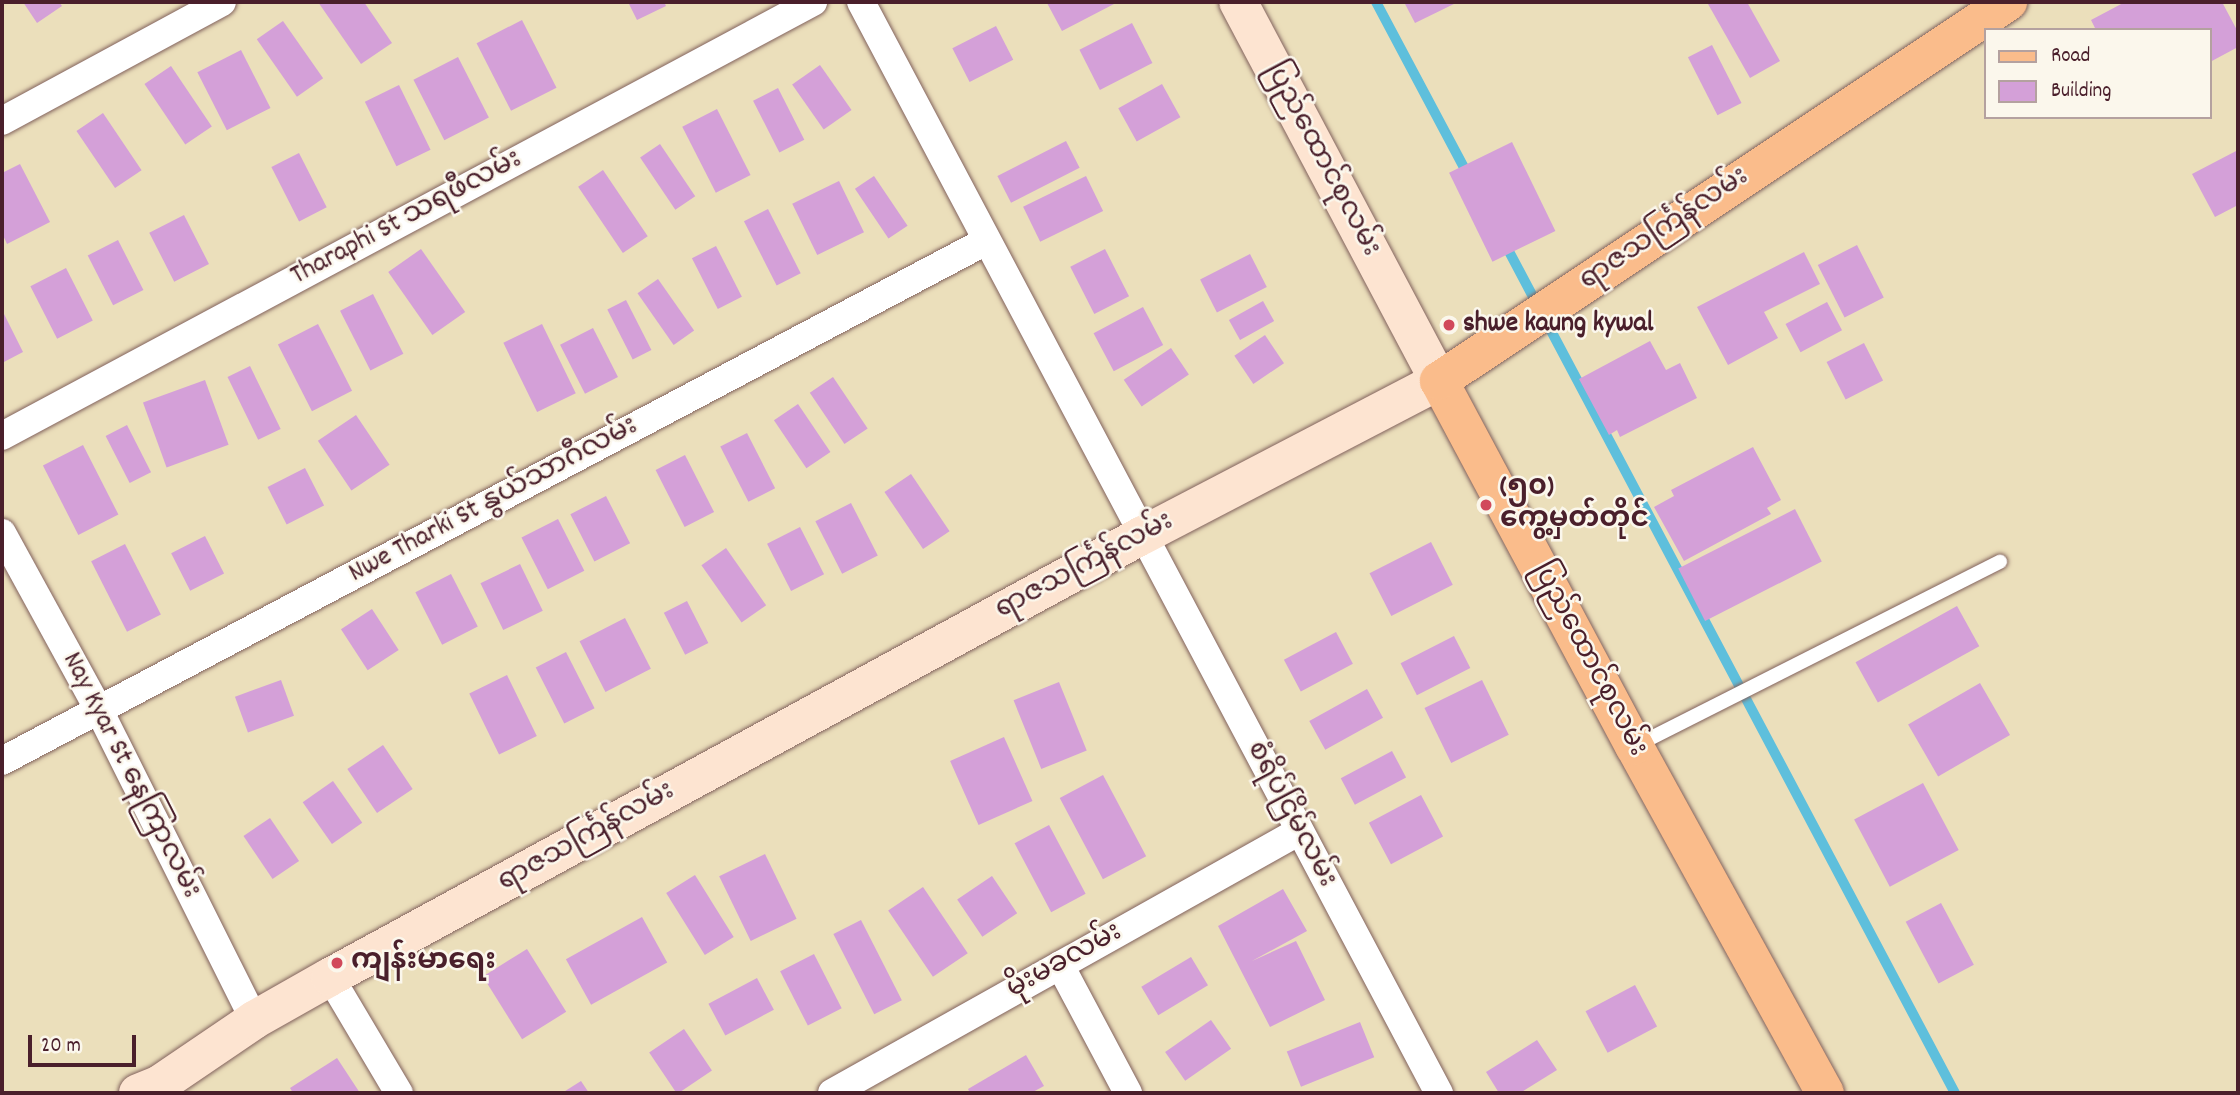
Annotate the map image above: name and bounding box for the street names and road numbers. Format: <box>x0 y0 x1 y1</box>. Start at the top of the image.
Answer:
street label: ပြည်ထောင်စုလမ်း <box>1256 57 1386 263</box>
street label: Tharaphi St သရဖီလမ်း <box>286 144 528 294</box>
street label: ရာဇသင်္ကြန်လမ်း <box>1574 161 1756 299</box>
street label: Nwe Tharki St နွယ်သာဂီလမ်း <box>344 410 644 592</box>
street label: ရာဇသင်္ကြန်လမ်း <box>990 506 1180 628</box>
street label: ပြည်ထောင်စုလမ်း <box>1523 557 1653 763</box>
street label: Nay Kyar St နေကြာလမ်း <box>53 647 207 905</box>
street label: စံရိပ်ငြိမ်လမ်း <box>1237 736 1343 894</box>
street label: ရာဇသင်္ကြန်လမ်း <box>493 776 681 900</box>
street label: မိုးမခလမ်း <box>1001 917 1129 1007</box>

